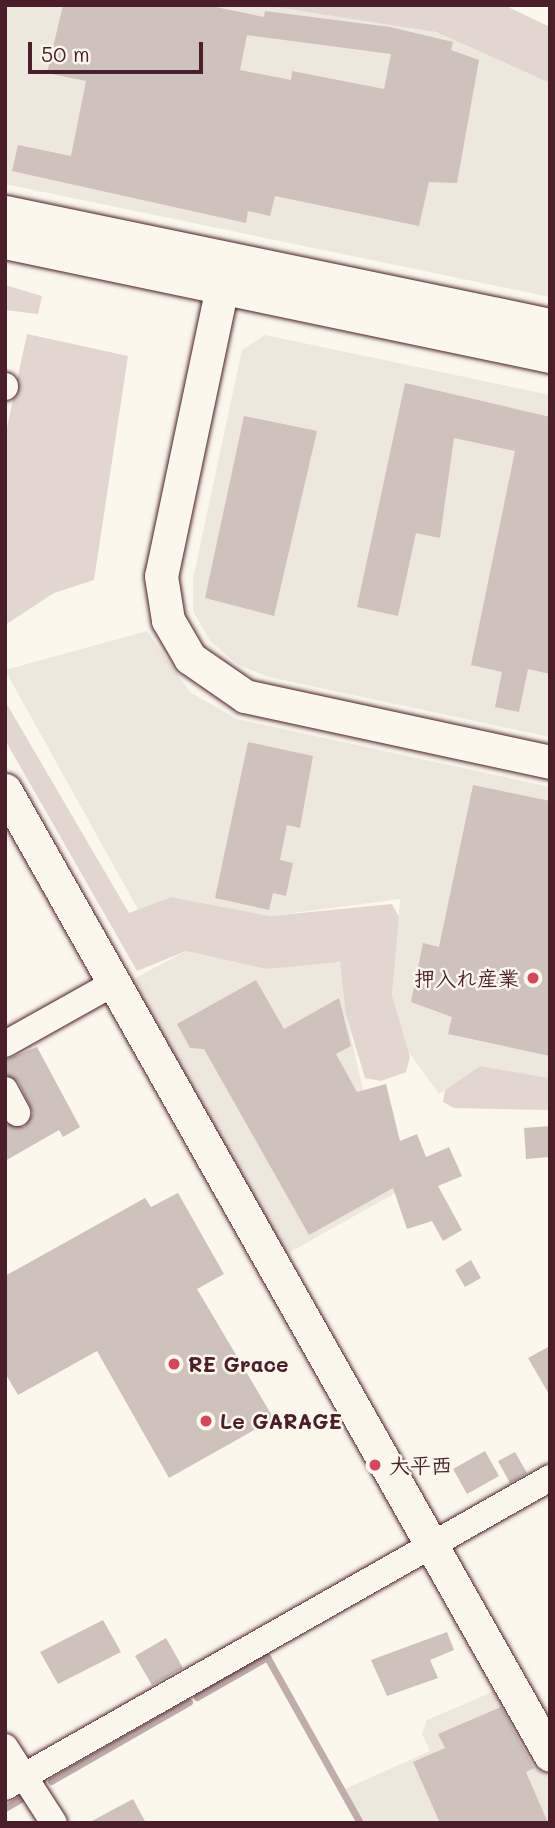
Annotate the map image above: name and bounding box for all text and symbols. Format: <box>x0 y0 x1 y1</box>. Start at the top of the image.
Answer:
scale bar <box>32 28 206 72</box>
text: 50 m <box>41 40 90 67</box>
place label: 押入れ産業 <box>414 965 519 991</box>
marker: 押入れ産業 <box>525 970 541 986</box>
place label: RE Grace <box>188 1351 289 1377</box>
marker: RE Grace <box>166 1356 182 1372</box>
place label: Le GARAGE <box>220 1408 342 1434</box>
marker: Le GARAGE <box>198 1413 214 1429</box>
place label: 大平西 <box>389 1452 452 1478</box>
marker: 大平西 <box>367 1457 383 1473</box>

